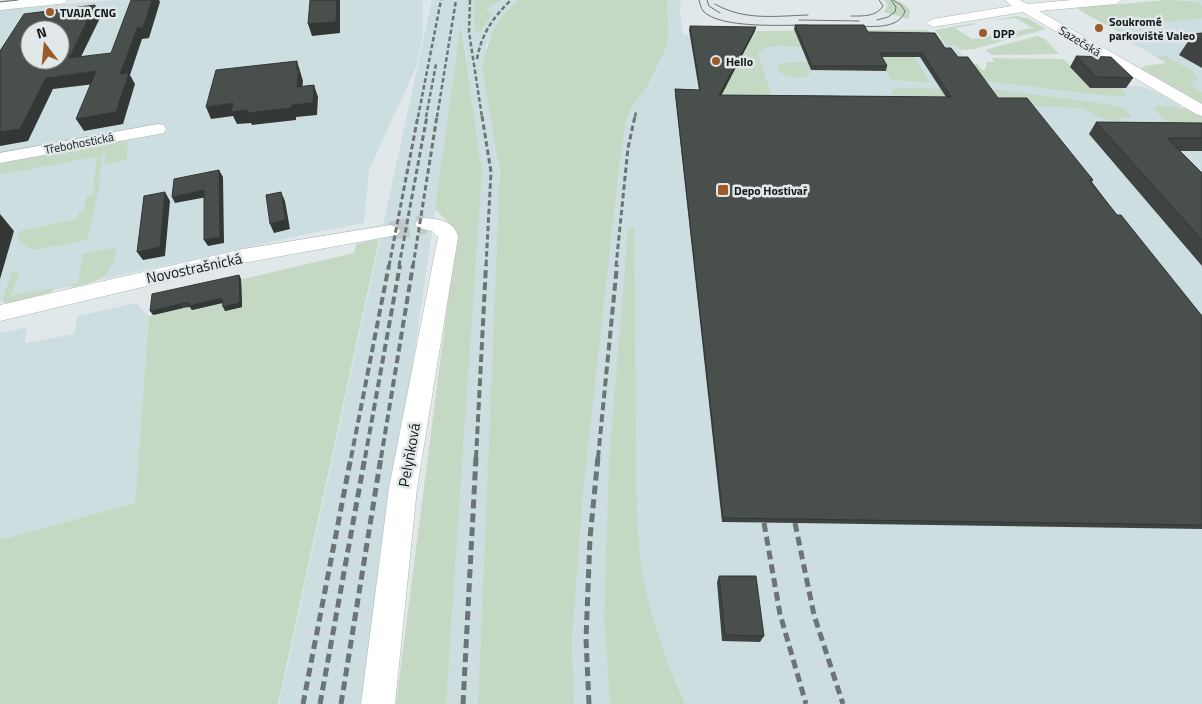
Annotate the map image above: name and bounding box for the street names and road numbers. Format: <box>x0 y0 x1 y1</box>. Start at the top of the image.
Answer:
street label: Sazečská <box>1055 21 1105 61</box>
street label: Třebohostická <box>43 127 115 159</box>
street label: Novostrašnická <box>144 247 244 289</box>
street label: Pelyňková <box>392 421 426 489</box>

